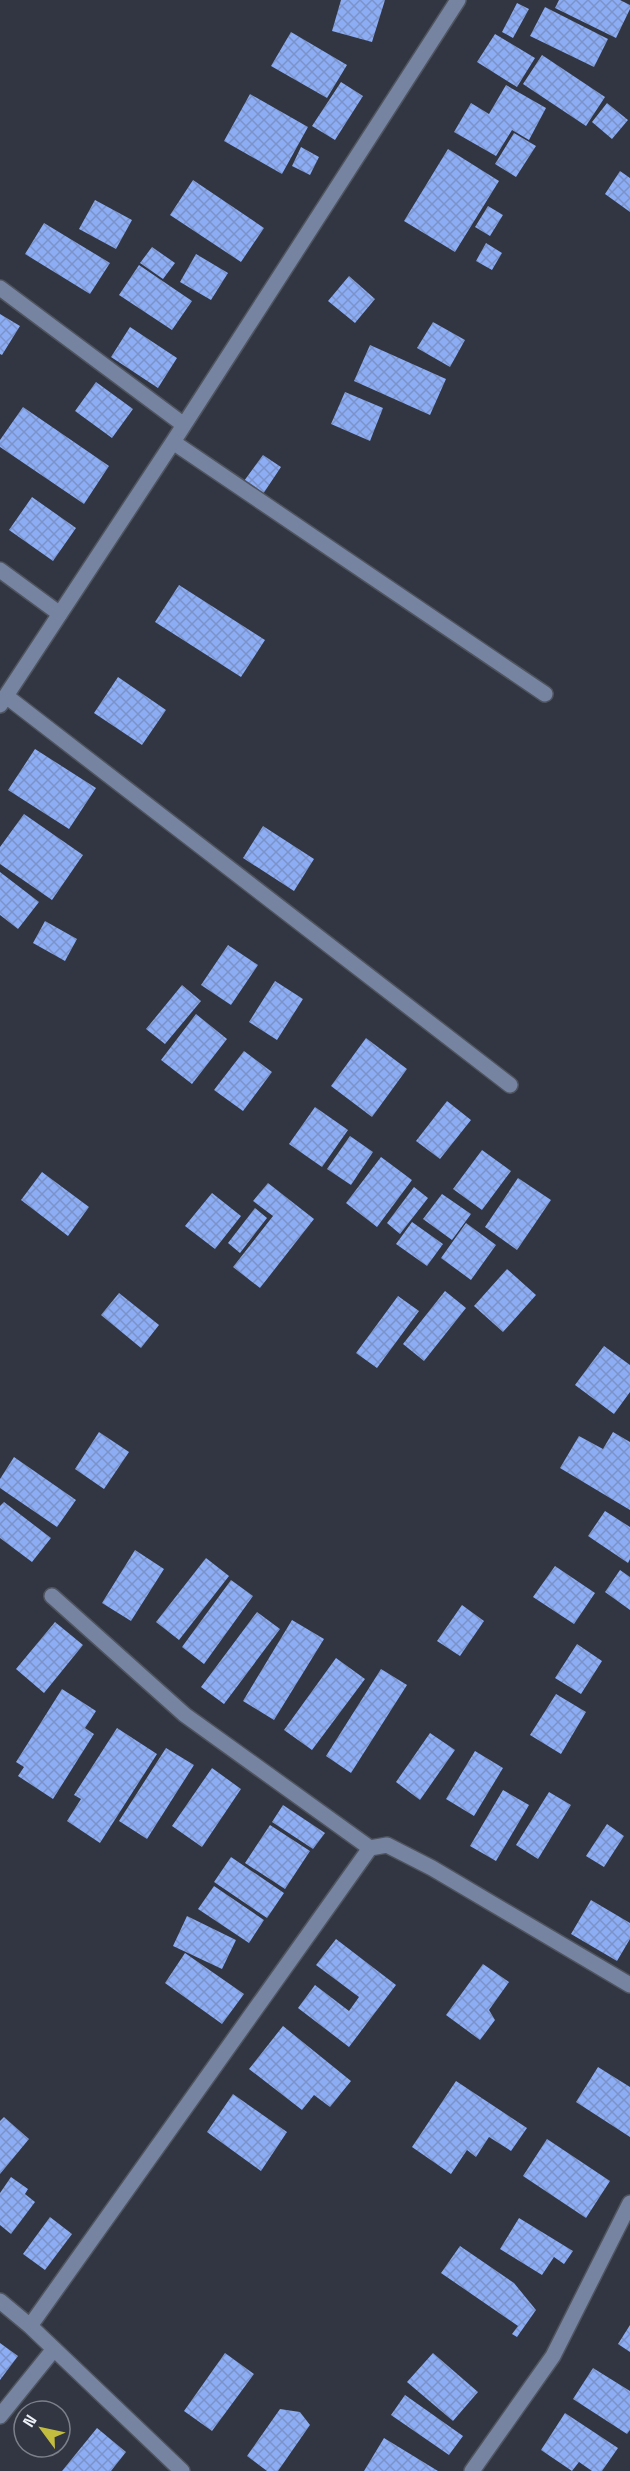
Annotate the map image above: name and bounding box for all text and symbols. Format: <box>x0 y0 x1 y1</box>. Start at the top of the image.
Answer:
north arrow <box>12 2399 72 2459</box>
text: N <box>18 2411 42 2431</box>

